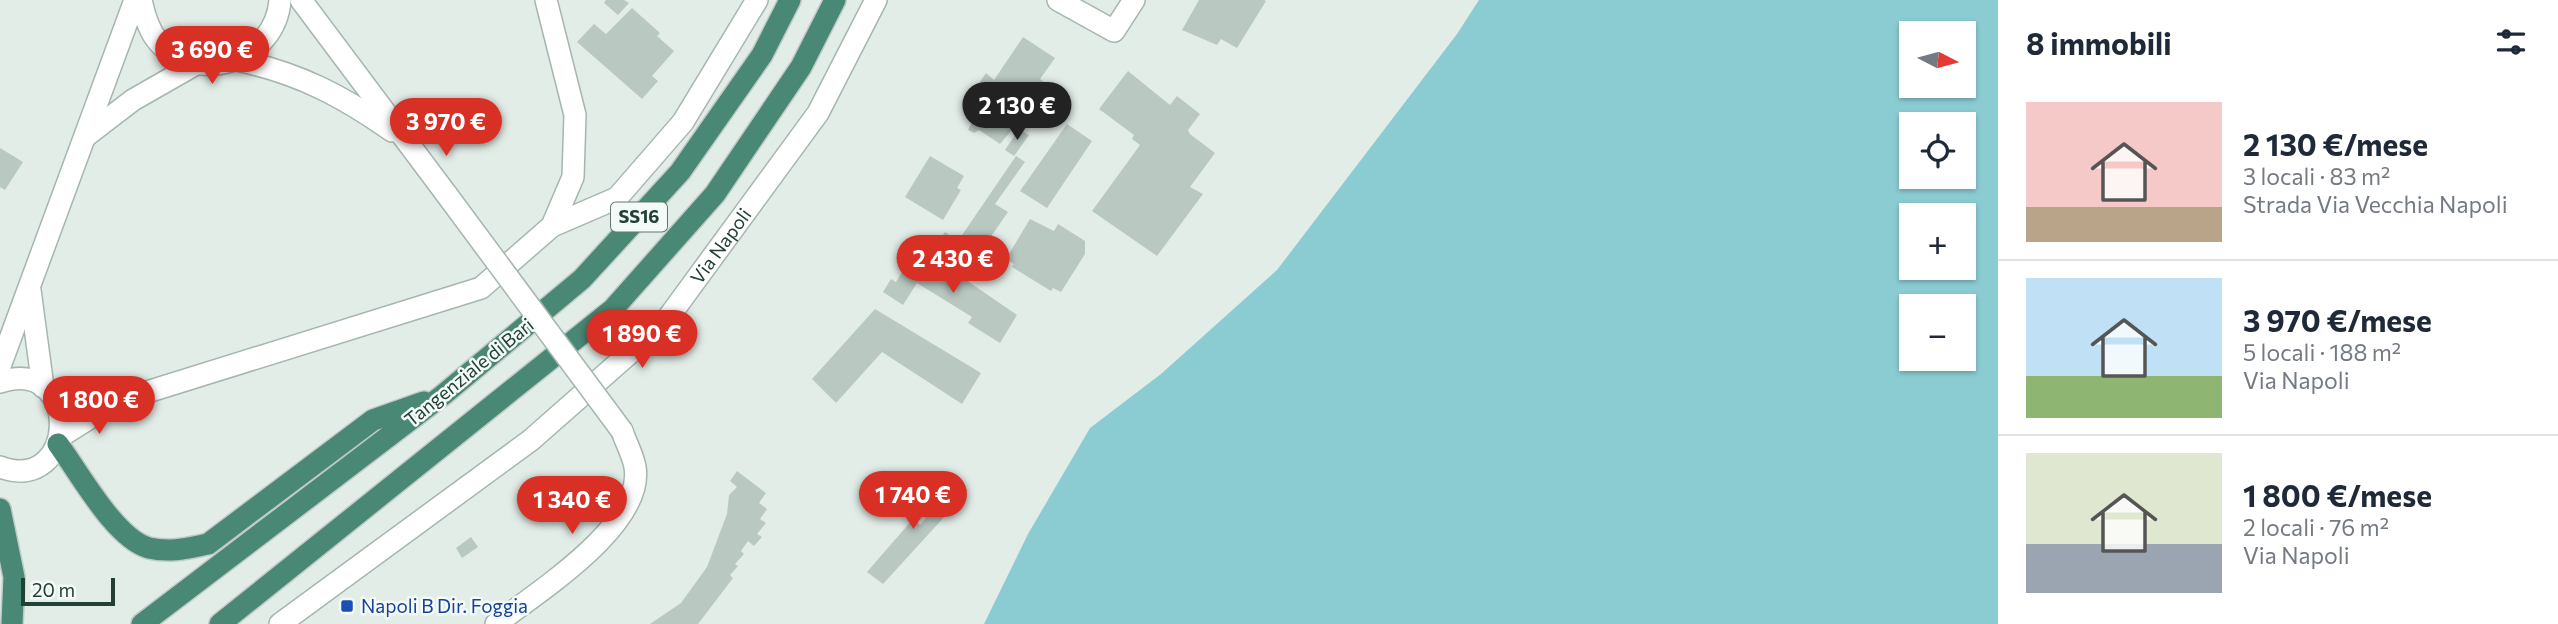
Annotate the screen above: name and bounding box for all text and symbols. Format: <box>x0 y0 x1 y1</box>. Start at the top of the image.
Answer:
north arrow <box>1899 21 1976 98</box>
map controls <box>1899 21 1976 371</box>
icon: filters <box>2492 23 2530 61</box>
text: 8 immobili <box>2026 24 2172 61</box>
pin: 3 690 € <box>147 27 277 86</box>
text: 3 690 € <box>171 35 253 63</box>
pin: 2 130 € <box>952 82 1082 142</box>
text: 2 130 € <box>978 91 1056 119</box>
pin: 3 970 € <box>381 99 511 158</box>
text: 3 970 € <box>406 107 486 135</box>
button: locate <box>1899 112 1976 189</box>
text: 2 130 €/mese <box>2243 125 2428 162</box>
icon: home <box>2082 130 2166 214</box>
text: 3 locali · 83 m² <box>2243 162 2390 190</box>
text: Strada Via Vecchia Napoli <box>2243 190 2508 218</box>
road number: SS16 <box>611 202 667 232</box>
street label: Via Napoli <box>685 203 756 288</box>
button: + <box>1899 203 1976 280</box>
pin: 2 430 € <box>888 236 1018 295</box>
text: 2 430 € <box>913 244 993 272</box>
button: − <box>1899 294 1976 371</box>
text: 3 970 €/mese <box>2243 301 2432 338</box>
icon: home <box>2082 306 2166 390</box>
pin: 1 890 € <box>577 310 707 370</box>
street label: Tangenziale di Bari <box>400 313 538 431</box>
text: 1 890 € <box>602 319 682 347</box>
text: 5 locali · 188 m² <box>2243 338 2401 366</box>
text: Via Napoli <box>2243 366 2350 394</box>
pin: 1 800 € <box>34 376 164 436</box>
text: 1 800 € <box>59 385 139 413</box>
pin: 1 740 € <box>848 472 978 531</box>
pin: 1 340 € <box>507 476 637 536</box>
text: 1 800 €/mese <box>2243 476 2432 513</box>
text: 1 740 € <box>875 480 951 508</box>
icon: home <box>2082 481 2166 565</box>
text: 1 340 € <box>533 485 611 513</box>
text: 2 locali · 76 m² <box>2243 513 2389 541</box>
text: Via Napoli <box>2243 541 2350 569</box>
scale bar <box>21 575 116 607</box>
text: 20 m <box>32 578 75 601</box>
place label: Napoli B Dir. Foggia <box>361 594 528 617</box>
marker: Napoli B Dir. Foggia <box>339 598 355 614</box>

